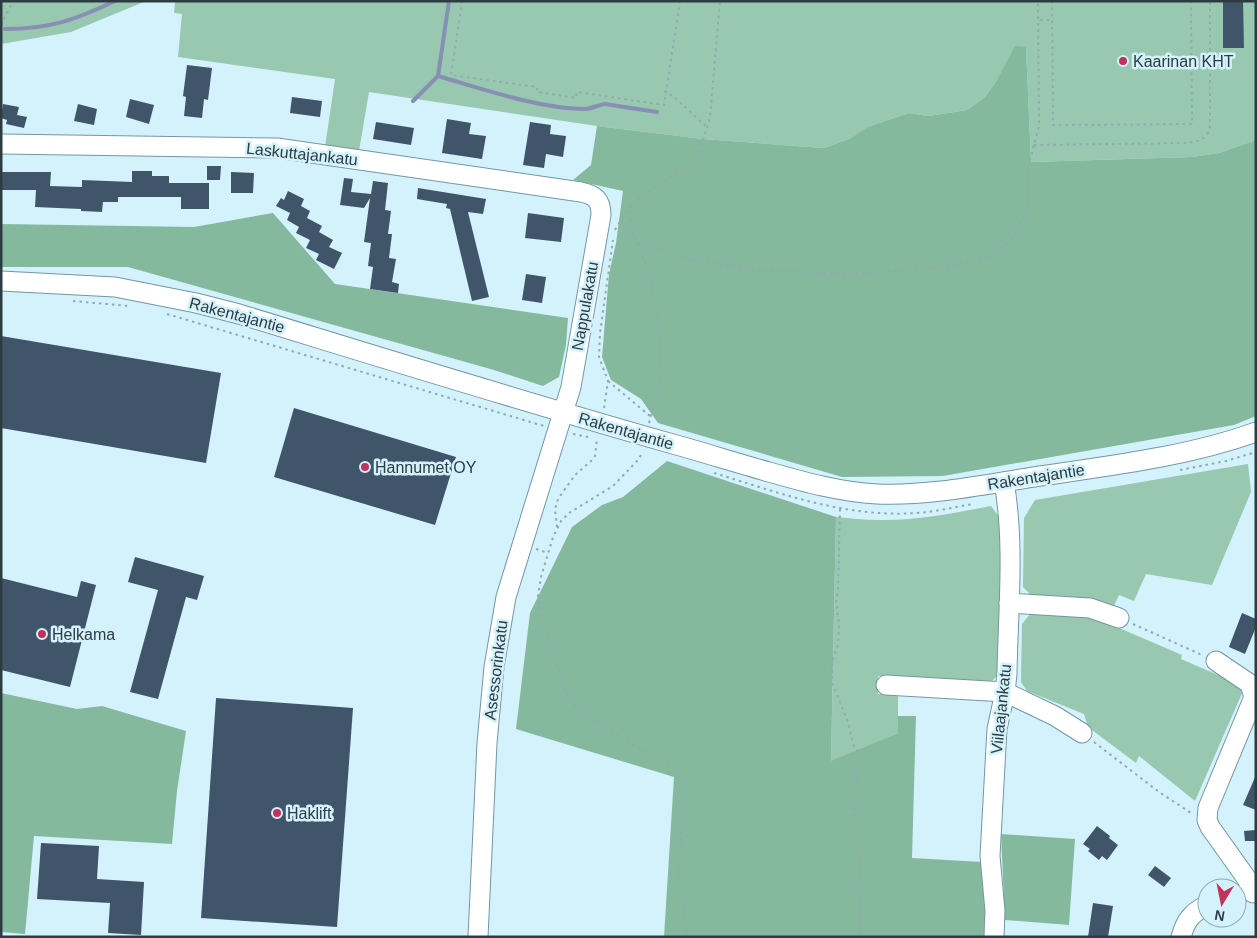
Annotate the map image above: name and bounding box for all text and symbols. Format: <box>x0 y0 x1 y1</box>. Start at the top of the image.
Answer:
place label: Kaarinan KHT <box>1133 53 1234 70</box>
marker: Kaarinan KHT <box>1117 55 1129 67</box>
street label: Laskuttajankatu <box>245 140 359 168</box>
street label: Nappulakatu <box>569 260 601 352</box>
street label: Rakentajantie <box>188 294 287 336</box>
street label: Rakentajantie <box>577 409 675 453</box>
place label: Hannumet OY <box>375 459 477 476</box>
marker: Hannumet OY <box>359 461 371 473</box>
street label: Rakentajantie <box>986 461 1086 493</box>
street label: Asessorinkatu <box>481 619 511 721</box>
place label: Helkama <box>52 626 115 643</box>
marker: Helkama <box>36 628 48 640</box>
street label: Viilaajankatu <box>988 663 1014 755</box>
place label: Haklift <box>287 805 332 822</box>
marker: Haklift <box>271 807 283 819</box>
north arrow <box>1197 878 1247 928</box>
text: N <box>1213 907 1226 925</box>

